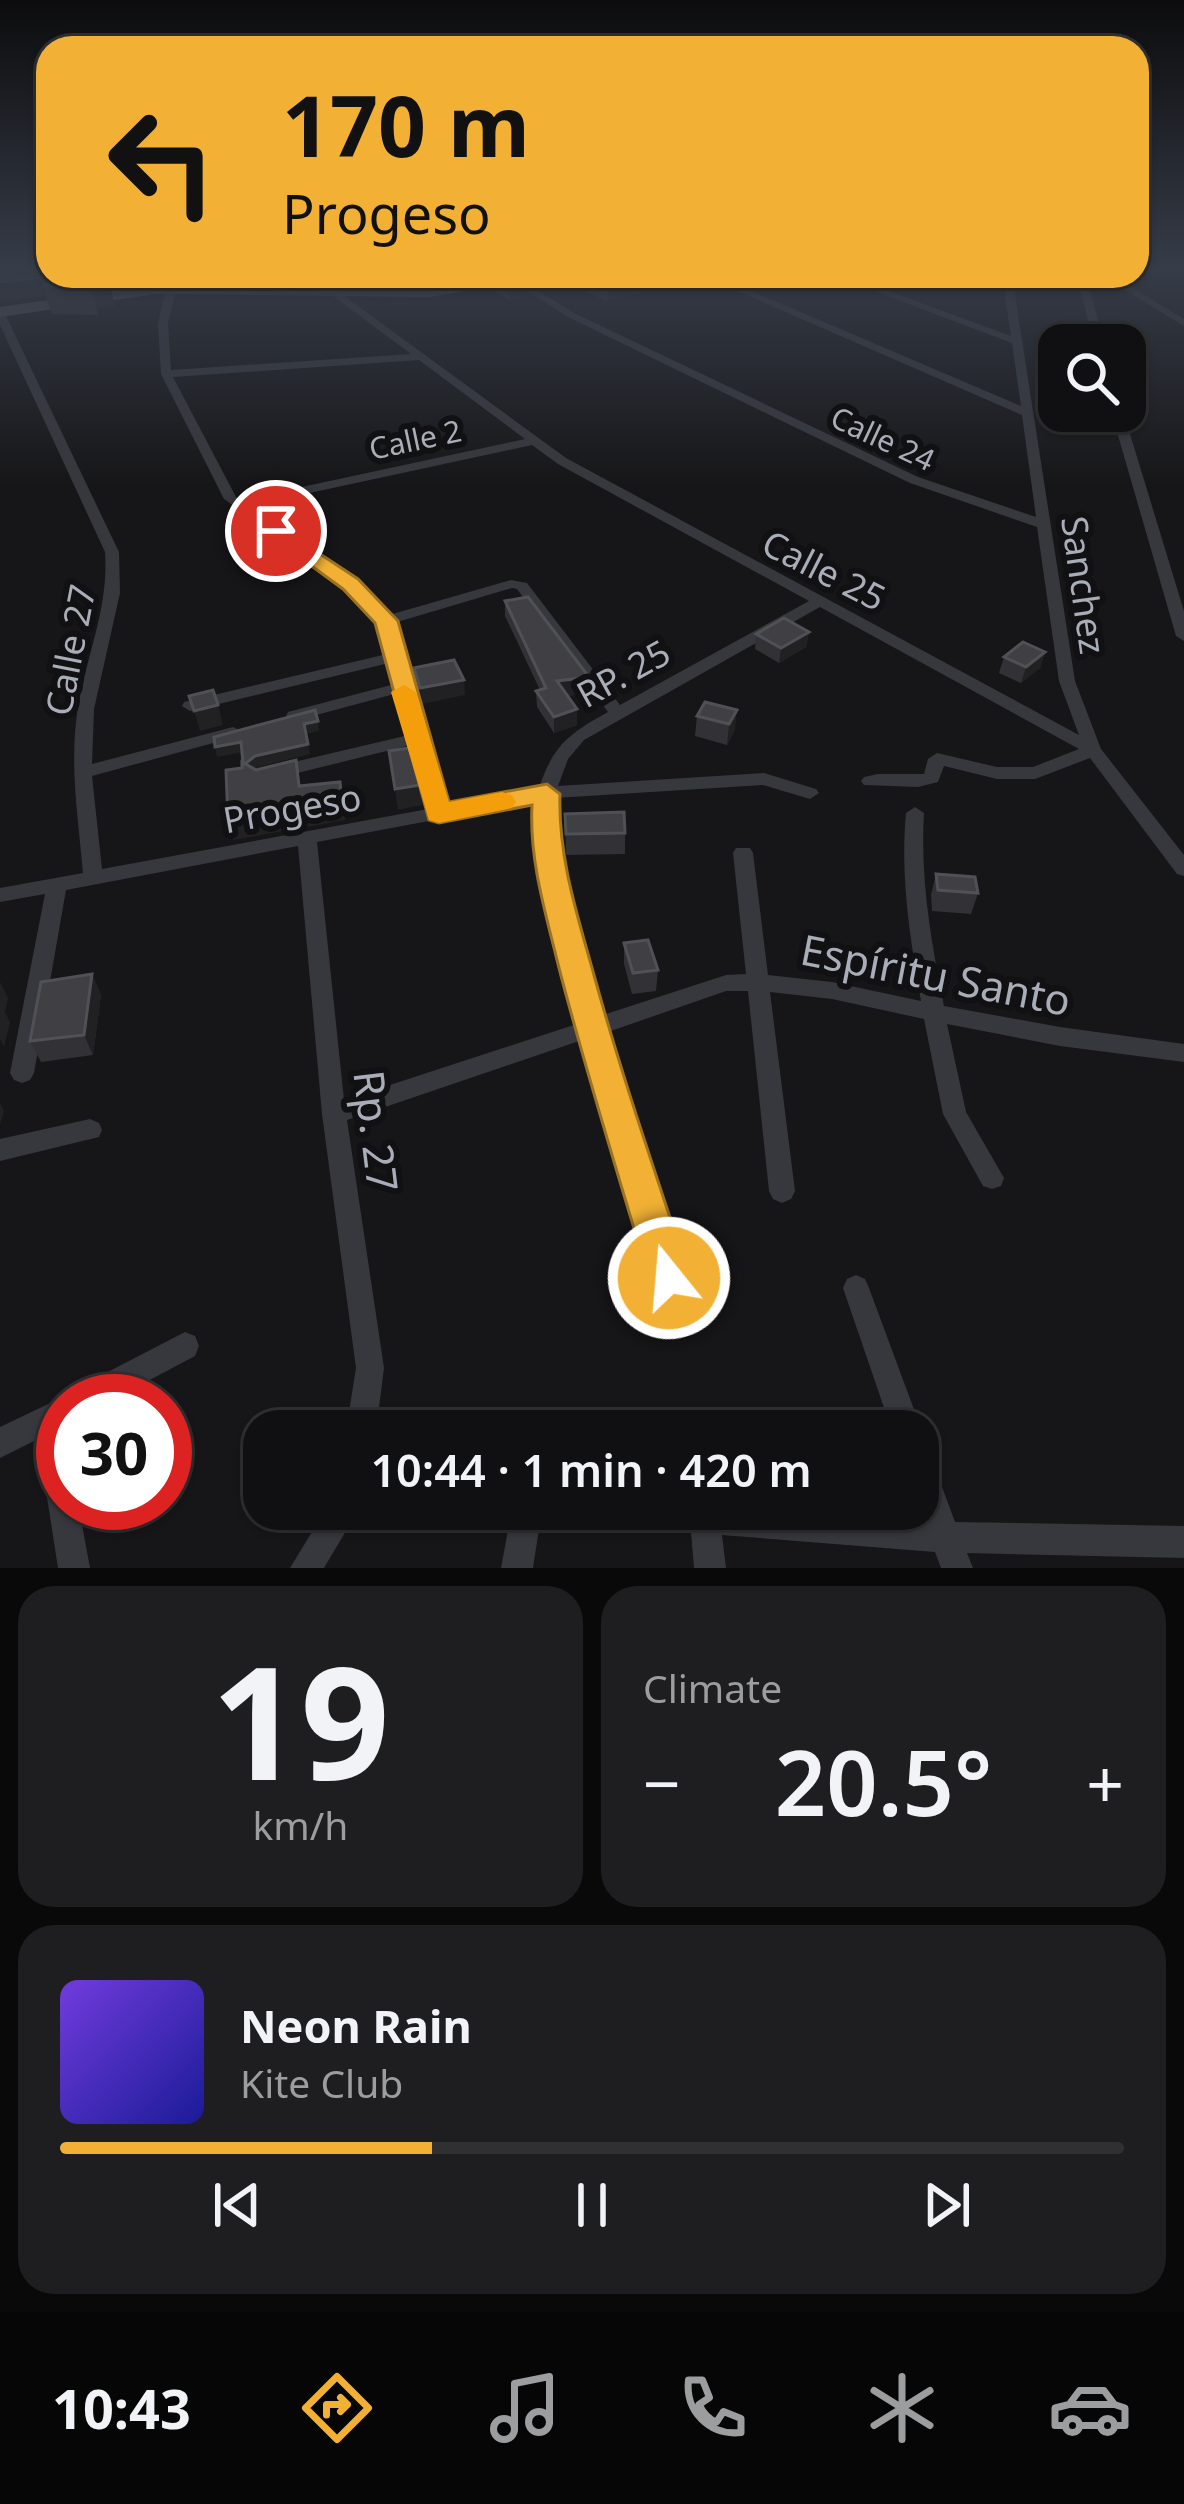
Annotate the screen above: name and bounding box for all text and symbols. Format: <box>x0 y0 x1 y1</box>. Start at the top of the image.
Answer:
text: 170 m <box>282 67 530 182</box>
icon: left <box>84 84 240 240</box>
text: Progeso <box>282 176 491 250</box>
map controls <box>1038 324 1146 432</box>
button: search <box>1038 324 1146 432</box>
street label: Calle 24 <box>824 396 942 480</box>
street label: Calle 2 <box>365 409 465 469</box>
pin <box>225 480 327 582</box>
icon: arrive <box>243 498 309 564</box>
street label: Sanchez <box>1050 513 1118 657</box>
street label: Calle 25 <box>754 518 894 622</box>
street label: Calle 27 <box>33 580 107 720</box>
street label: RP. 25 <box>568 627 678 719</box>
street label: Progeso <box>219 772 365 844</box>
street label: Espíritu Santo <box>796 920 1076 1028</box>
street label: Rp. 27 <box>341 1067 413 1195</box>
position arrow <box>606 1215 732 1341</box>
speed limit sign: 30 <box>36 1374 192 1530</box>
text: 10:44 · 1 min · 420 m <box>370 1439 812 1500</box>
text: 19 <box>211 1613 390 1826</box>
text: Climate <box>643 1661 782 1714</box>
text: 20.5° <box>775 1720 992 1842</box>
text: − <box>643 1737 681 1827</box>
text: + <box>1086 1737 1124 1827</box>
text: km/h <box>253 1798 348 1851</box>
text: Neon Rain <box>240 1995 472 2056</box>
text: Kite Club <box>240 2056 403 2109</box>
icon: previous <box>204 2172 270 2238</box>
icon: pause <box>559 2172 625 2238</box>
icon: next <box>914 2172 980 2238</box>
icon: directions <box>295 2366 379 2450</box>
icon: music <box>483 2366 567 2450</box>
icon: phone <box>671 2366 755 2450</box>
icon: climate <box>860 2366 944 2450</box>
icon: car <box>1048 2366 1132 2450</box>
text: 10:43 <box>52 2371 191 2445</box>

